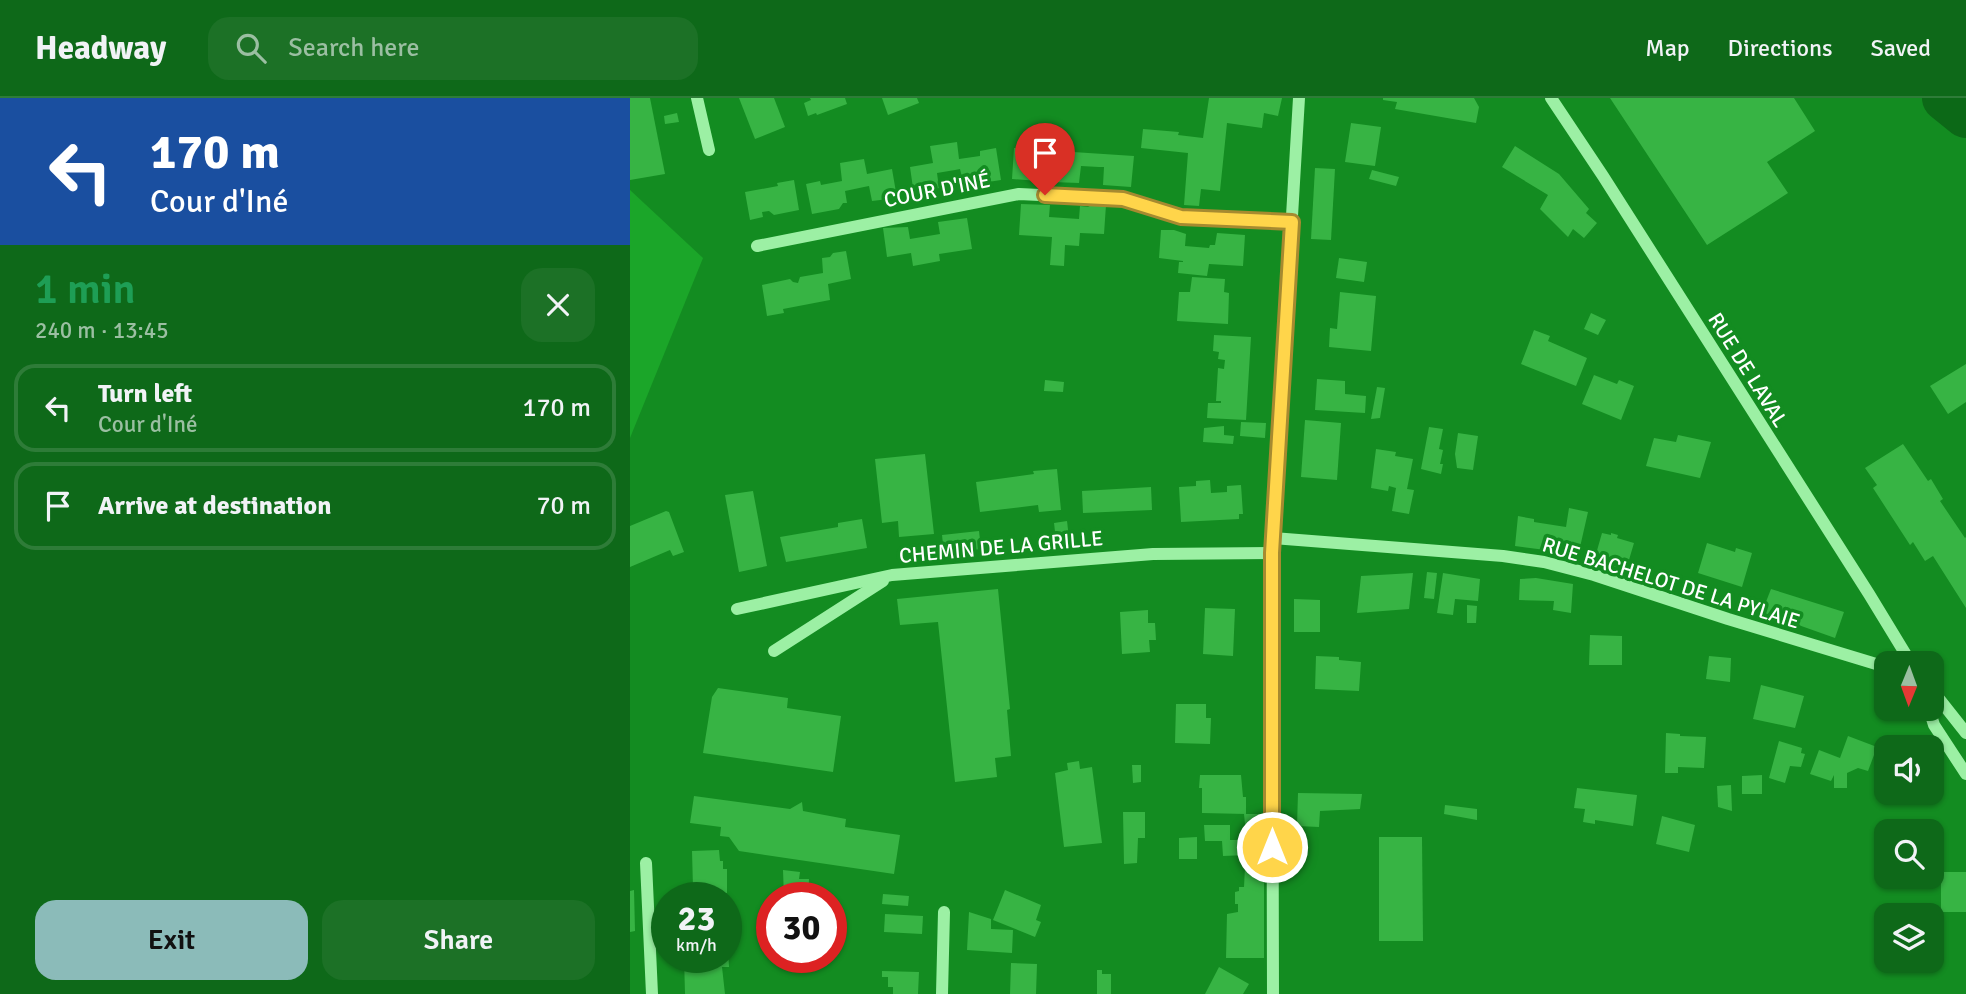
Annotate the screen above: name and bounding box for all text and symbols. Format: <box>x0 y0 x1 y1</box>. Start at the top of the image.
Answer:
search box <box>208 17 698 80</box>
text: Headway <box>35 28 166 69</box>
icon: search <box>232 29 270 67</box>
text: Search here <box>288 32 419 64</box>
text: Map <box>1645 33 1690 63</box>
text: Directions <box>1728 33 1833 63</box>
text: Saved <box>1871 33 1931 63</box>
text: 170 m <box>150 122 280 182</box>
pin <box>1015 123 1075 195</box>
icon: left <box>35 126 126 217</box>
icon: arrive <box>1026 134 1064 172</box>
street label: COUR D'INÉ <box>882 167 992 213</box>
text: Cour d'Iné <box>150 182 288 221</box>
text: 1 min <box>35 264 136 315</box>
button: close <box>521 268 595 342</box>
street label: RUE DE LAVAL <box>1703 308 1794 432</box>
text: 240 m · 13:45 <box>35 316 169 345</box>
text: Turn left <box>98 378 192 410</box>
icon: left <box>39 389 77 427</box>
text: 170 m <box>522 392 591 424</box>
text: Cour d'Iné <box>98 410 198 439</box>
icon: arrive <box>39 487 77 525</box>
text: Arrive at destination <box>98 490 331 522</box>
text: 70 m <box>536 490 591 522</box>
street label: CHEMIN DE LA GRILLE <box>898 525 1104 569</box>
street label: RUE BACHELOT DE LA PYLAIE <box>1539 531 1803 635</box>
north arrow <box>1874 651 1944 721</box>
map controls <box>1874 651 1944 973</box>
button: sound <box>1874 735 1944 805</box>
position arrow <box>1235 810 1309 884</box>
button: search <box>1874 819 1944 889</box>
speed limit sign: 30 <box>756 882 847 973</box>
text: 23 <box>678 897 715 940</box>
button: Exit <box>35 900 308 980</box>
button: Share <box>322 900 595 980</box>
button: layers <box>1874 903 1944 973</box>
text: km/h <box>676 934 717 956</box>

